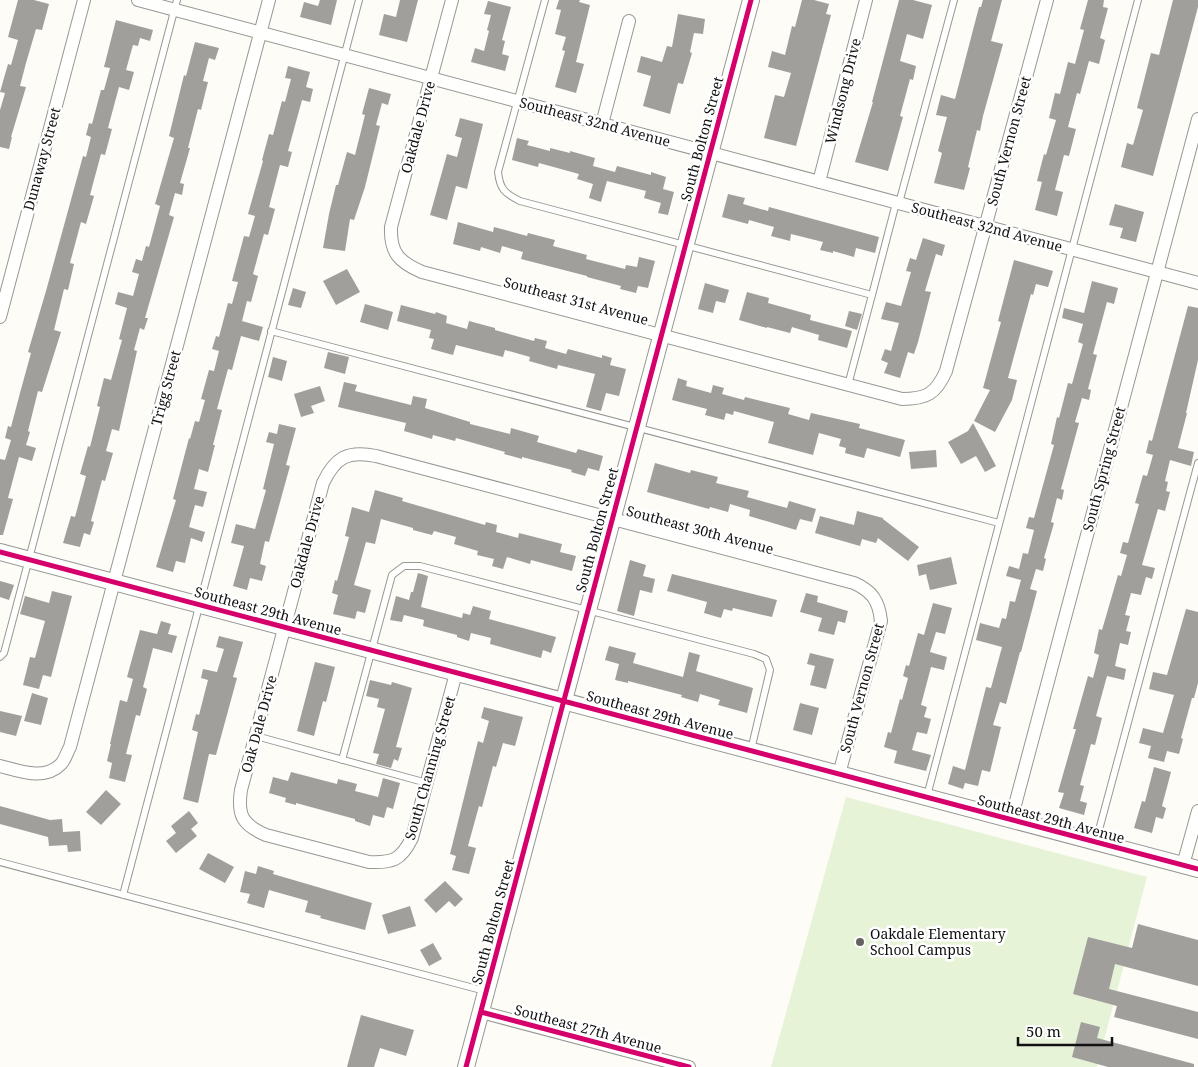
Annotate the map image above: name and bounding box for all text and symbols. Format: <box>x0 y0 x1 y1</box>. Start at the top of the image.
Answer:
street label: Windsong Drive <box>820 36 865 146</box>
street label: South Bolton Street <box>676 74 727 203</box>
street label: South Vernon Street <box>982 74 1035 208</box>
street label: Oakdale Drive <box>396 79 439 175</box>
street label: Southeast 32nd Avenue <box>518 92 673 151</box>
street label: Dunaway Street <box>19 105 64 213</box>
street label: Southeast 32nd Avenue <box>910 197 1065 256</box>
street label: Southeast 31st Avenue <box>502 272 651 329</box>
street label: Trigg Street <box>146 348 185 428</box>
street label: South Spring Street <box>1078 404 1129 533</box>
street label: South Bolton Street <box>571 465 622 594</box>
street label: Oakdale Drive <box>285 494 328 590</box>
street label: Southeast 30th Avenue <box>624 501 776 558</box>
street label: Southeast 29th Avenue <box>192 582 344 639</box>
street label: South Vernon Street <box>835 621 888 755</box>
street label: Oak Dale Drive <box>236 673 281 775</box>
street label: Southeast 29th Avenue <box>584 686 736 743</box>
street label: South Channing Street <box>400 693 459 842</box>
street label: Southeast 29th Avenue <box>975 790 1127 847</box>
street label: South Bolton Street <box>467 857 518 986</box>
place label: Oakdale Elementary School Campus <box>870 924 1006 959</box>
marker: Oakdale Elementary School Campus <box>854 936 866 948</box>
street label: Southeast 27th Avenue <box>512 1000 664 1057</box>
scale bar <box>1018 1014 1112 1046</box>
text: 50 m <box>1026 1021 1061 1041</box>

